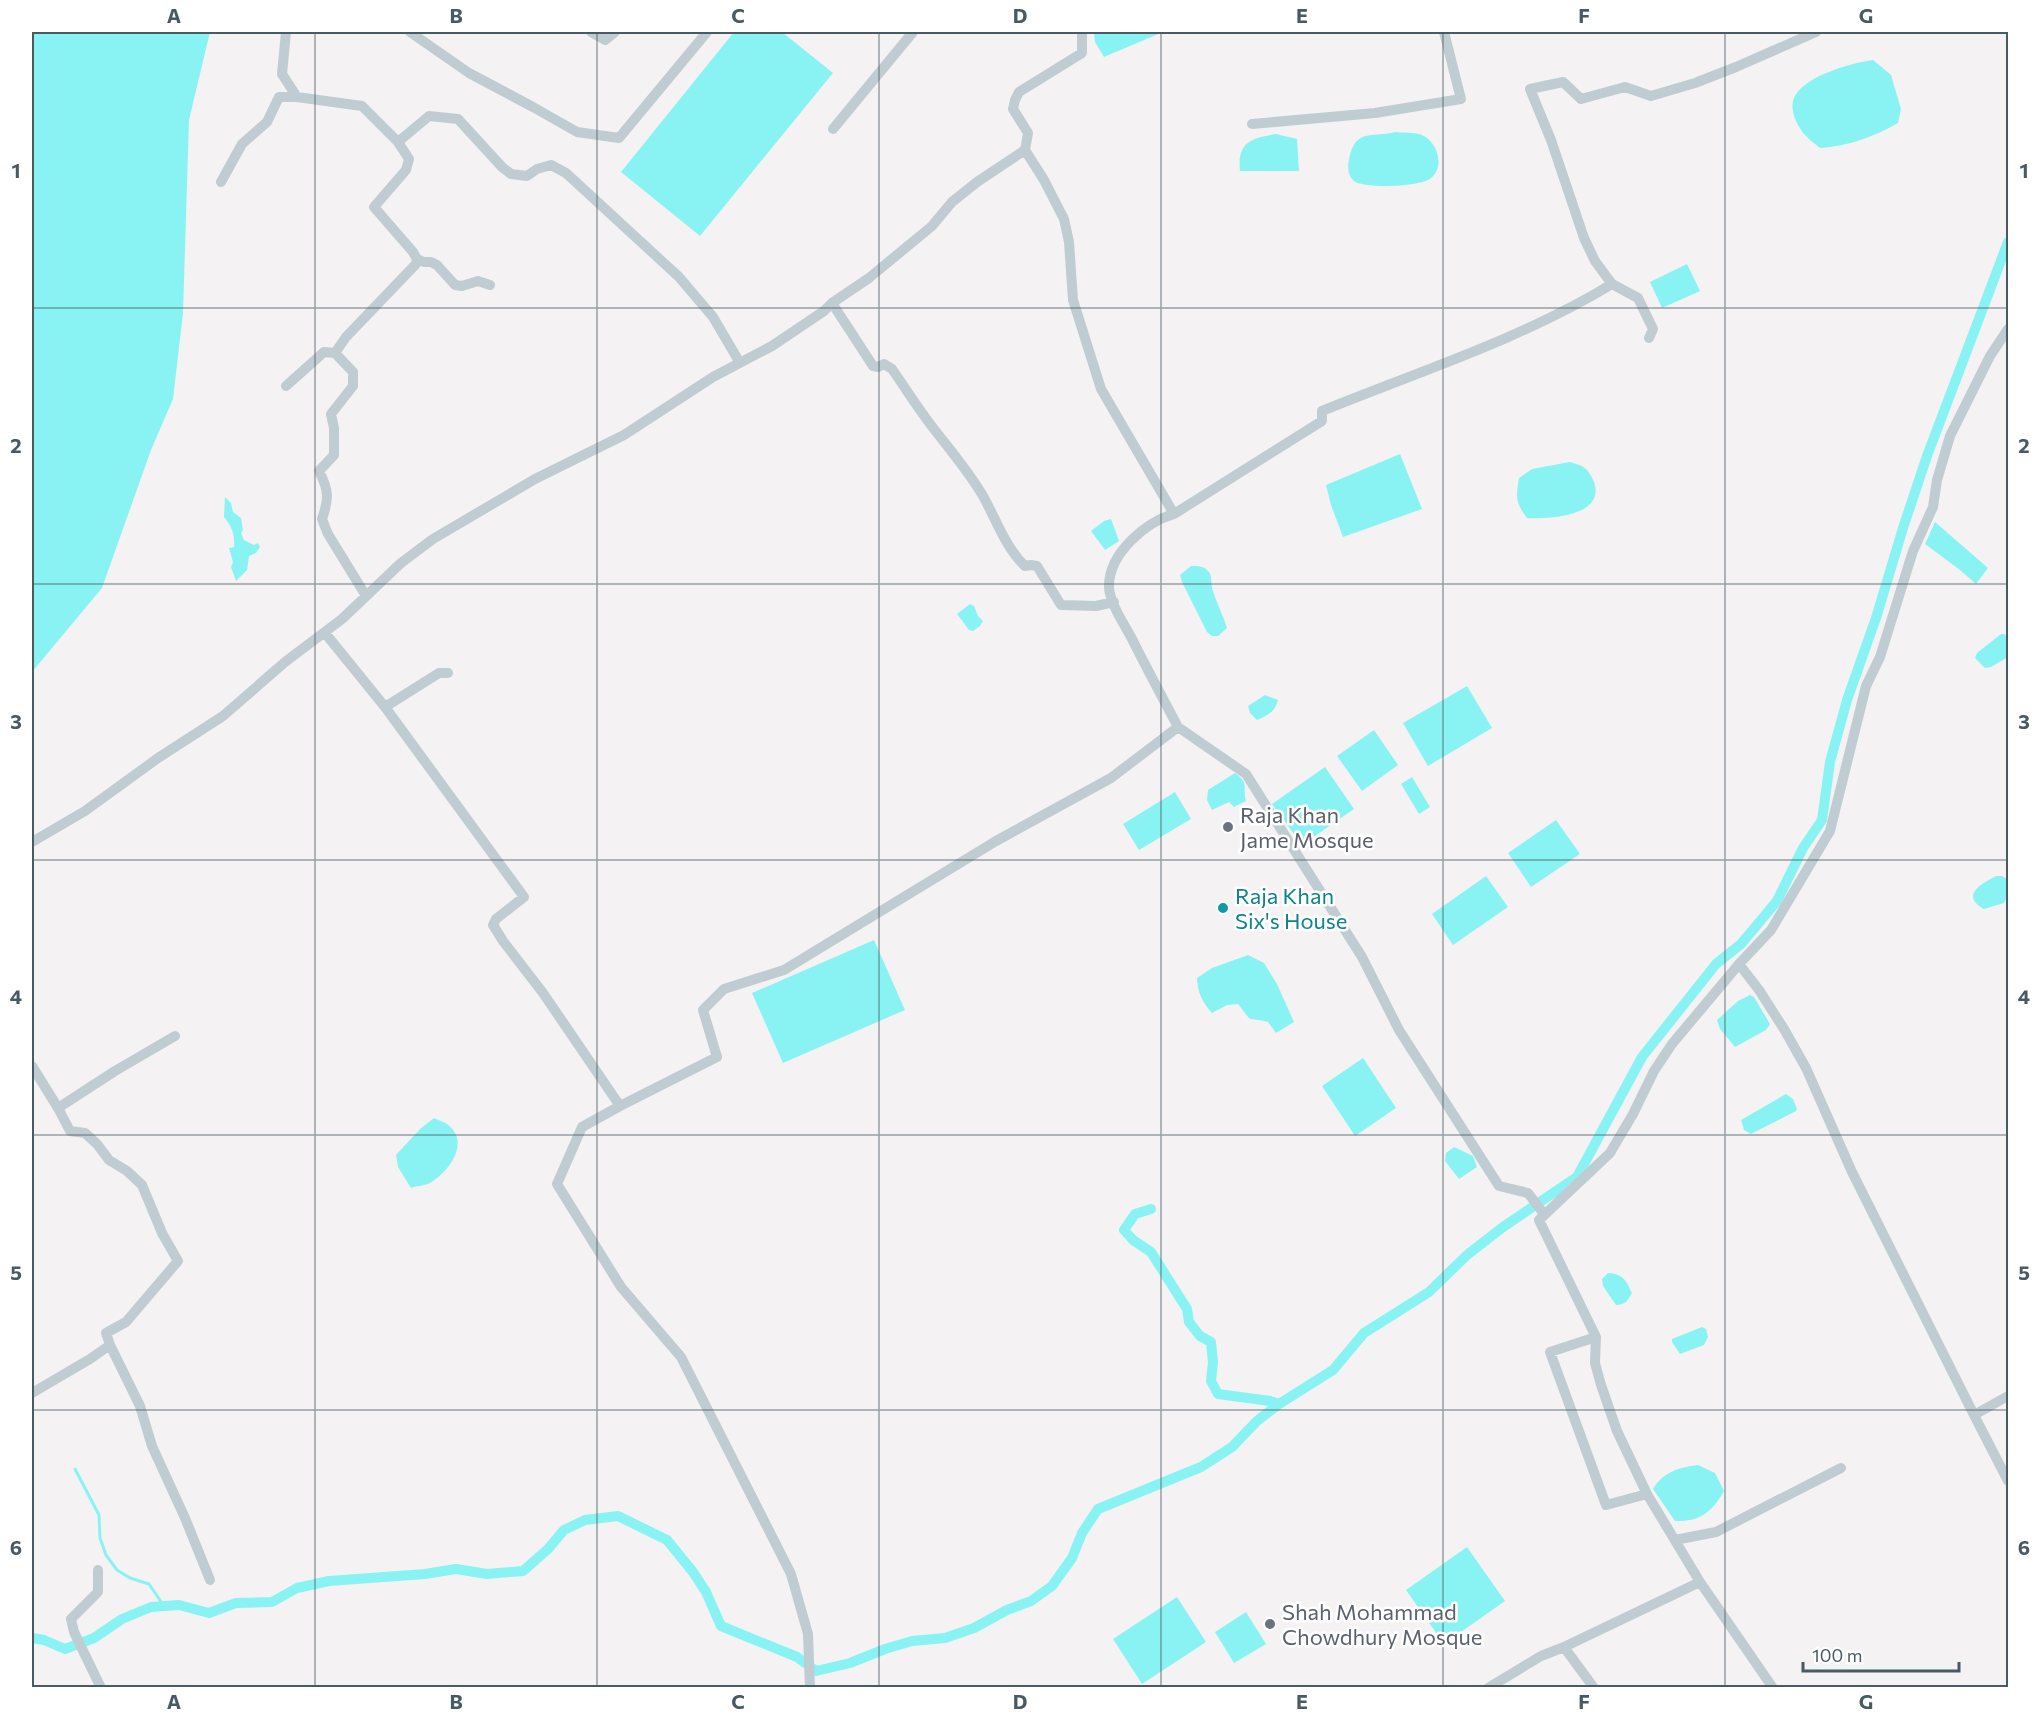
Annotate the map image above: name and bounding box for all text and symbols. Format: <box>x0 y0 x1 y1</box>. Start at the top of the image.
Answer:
text: A <box>167 3 181 27</box>
text: B <box>449 3 463 27</box>
text: C <box>731 3 745 27</box>
text: D <box>1013 3 1027 27</box>
text: E <box>1296 3 1308 27</box>
text: F <box>1578 3 1590 27</box>
text: G <box>1859 3 1873 27</box>
text: 1 <box>11 158 21 182</box>
text: 1 <box>2019 158 2029 182</box>
text: 2 <box>10 433 22 457</box>
text: 2 <box>2018 433 2030 457</box>
text: 3 <box>10 709 22 733</box>
text: 3 <box>2018 709 2030 733</box>
place label: Raja Khan Jame Mosque <box>1240 801 1374 853</box>
marker: Raja Khan Jame Mosque <box>1221 820 1235 834</box>
place label: Raja Khan Six's House <box>1235 882 1347 934</box>
marker: Raja Khan Six's House <box>1216 901 1230 915</box>
text: 4 <box>10 984 22 1008</box>
text: 4 <box>2018 984 2030 1008</box>
text: 5 <box>10 1260 22 1284</box>
text: 5 <box>2018 1260 2030 1284</box>
text: 6 <box>10 1535 22 1559</box>
text: 6 <box>2018 1535 2030 1559</box>
place label: Shah Mohammad Chowdhury Mosque <box>1282 1598 1482 1650</box>
marker: Shah Mohammad Chowdhury Mosque <box>1263 1617 1277 1631</box>
scale bar <box>1803 1635 1959 1673</box>
text: 100 m <box>1812 1644 1862 1666</box>
text: A <box>167 1689 181 1713</box>
text: B <box>449 1689 463 1713</box>
text: C <box>731 1689 745 1713</box>
text: D <box>1013 1689 1027 1713</box>
text: E <box>1296 1689 1308 1713</box>
text: F <box>1578 1689 1590 1713</box>
text: G <box>1859 1689 1873 1713</box>

